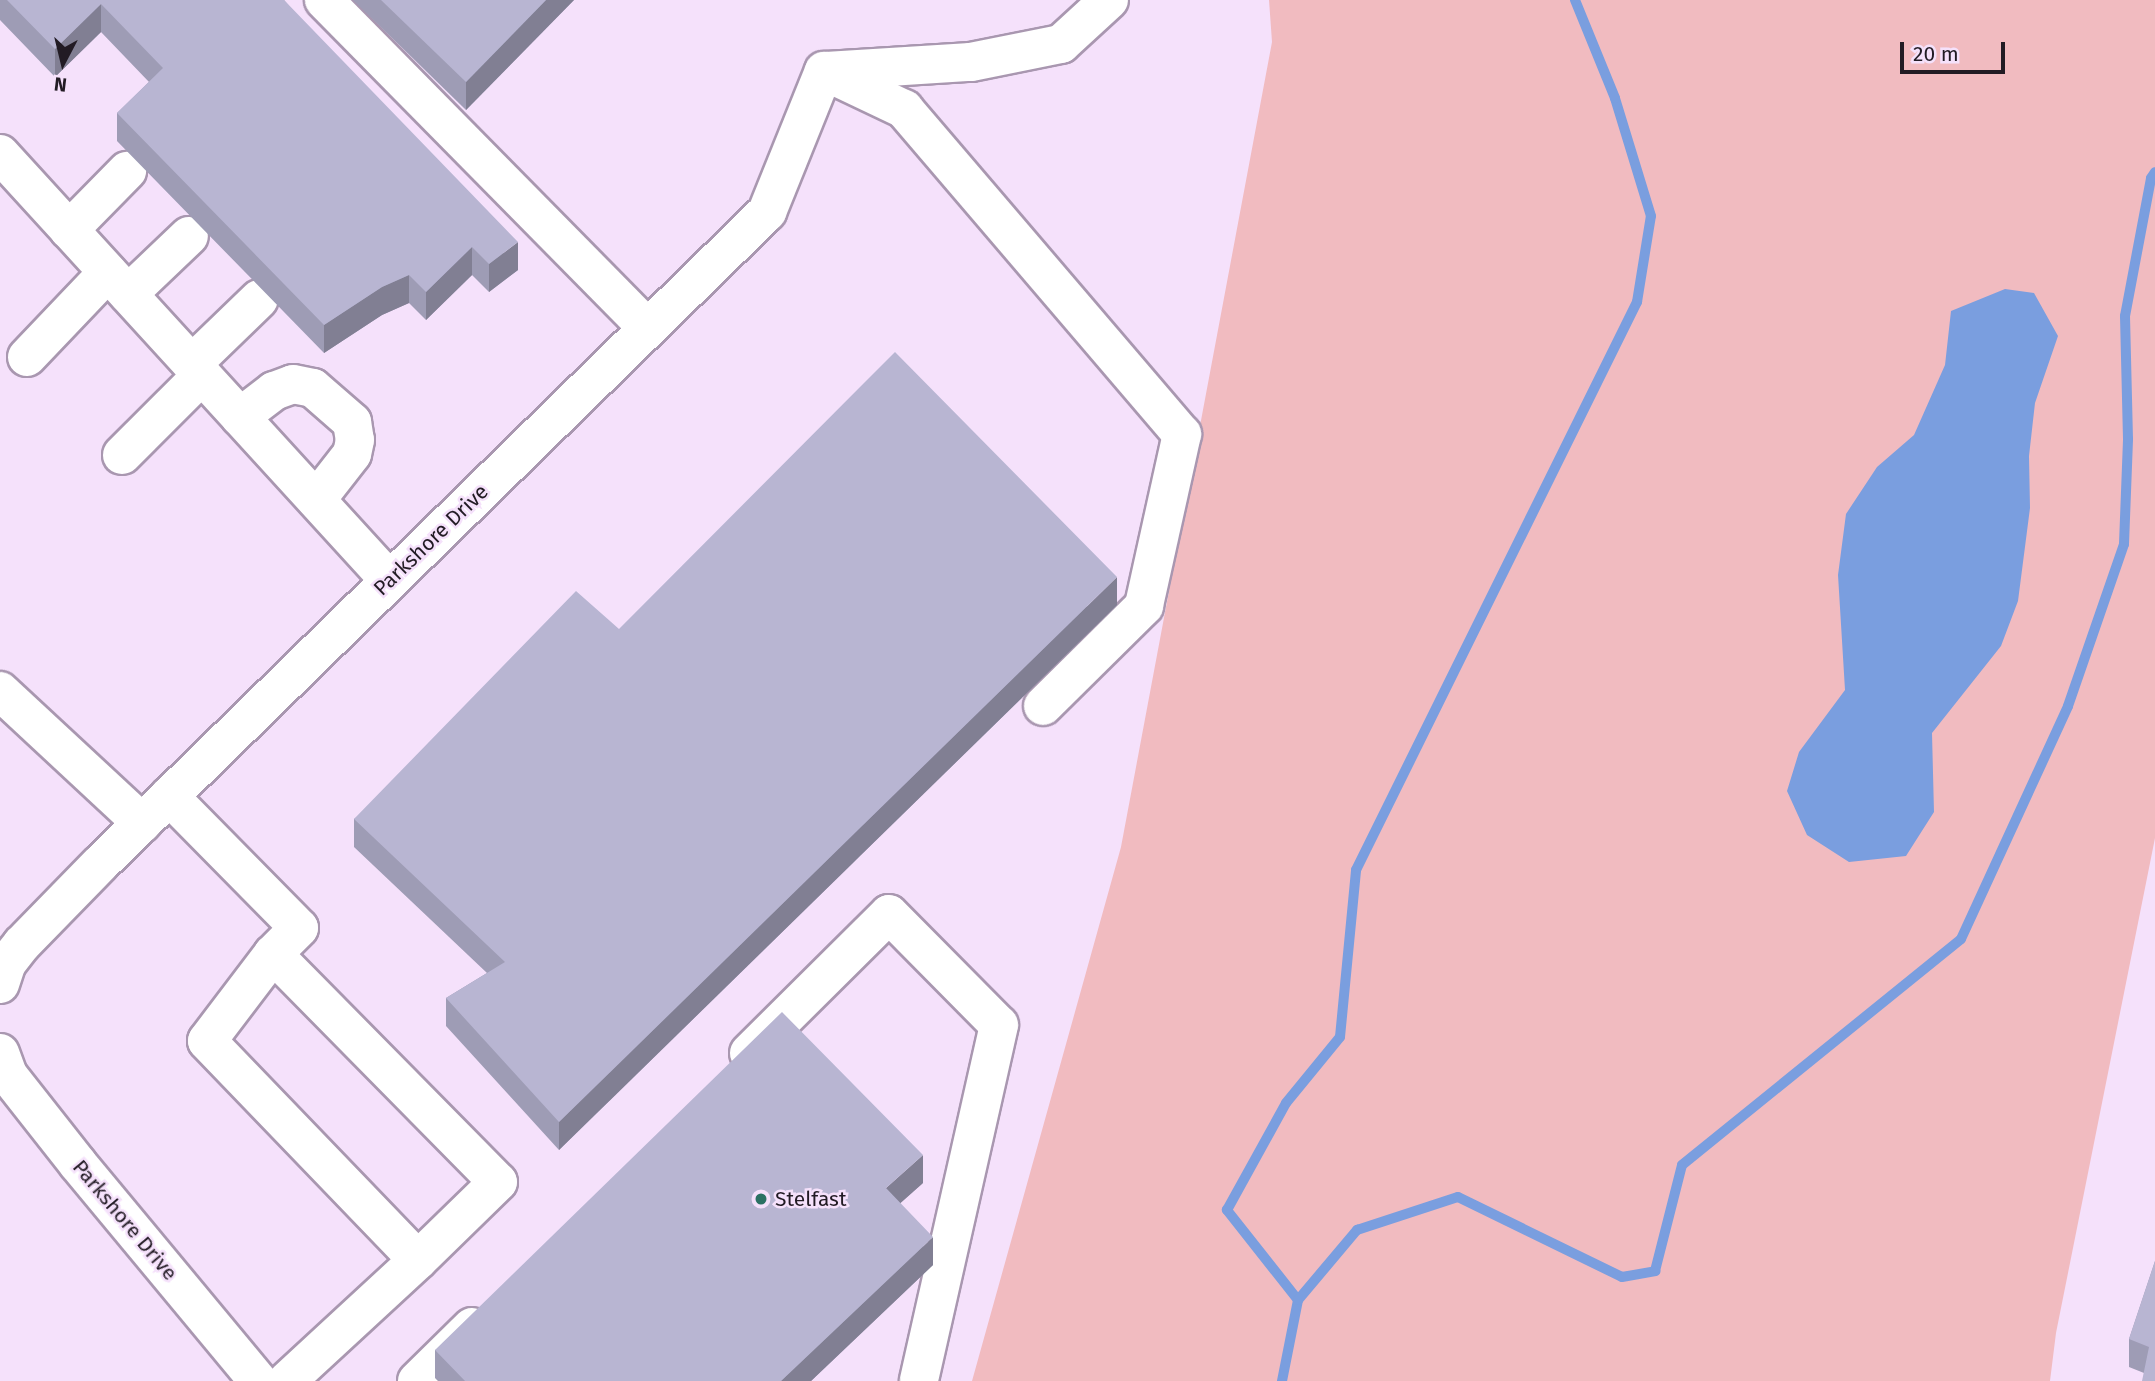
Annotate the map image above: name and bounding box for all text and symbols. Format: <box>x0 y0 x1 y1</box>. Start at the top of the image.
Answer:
north arrow <box>28 28 98 98</box>
scale bar <box>1903 28 2008 72</box>
text: 20 m <box>1913 41 1959 67</box>
text: N <box>53 72 68 97</box>
street label: Parkshore Drive <box>369 479 493 601</box>
street label: Parkshore Drive <box>67 1155 183 1285</box>
place label: Stelfast <box>775 1186 846 1212</box>
marker: Stelfast <box>753 1191 769 1207</box>

